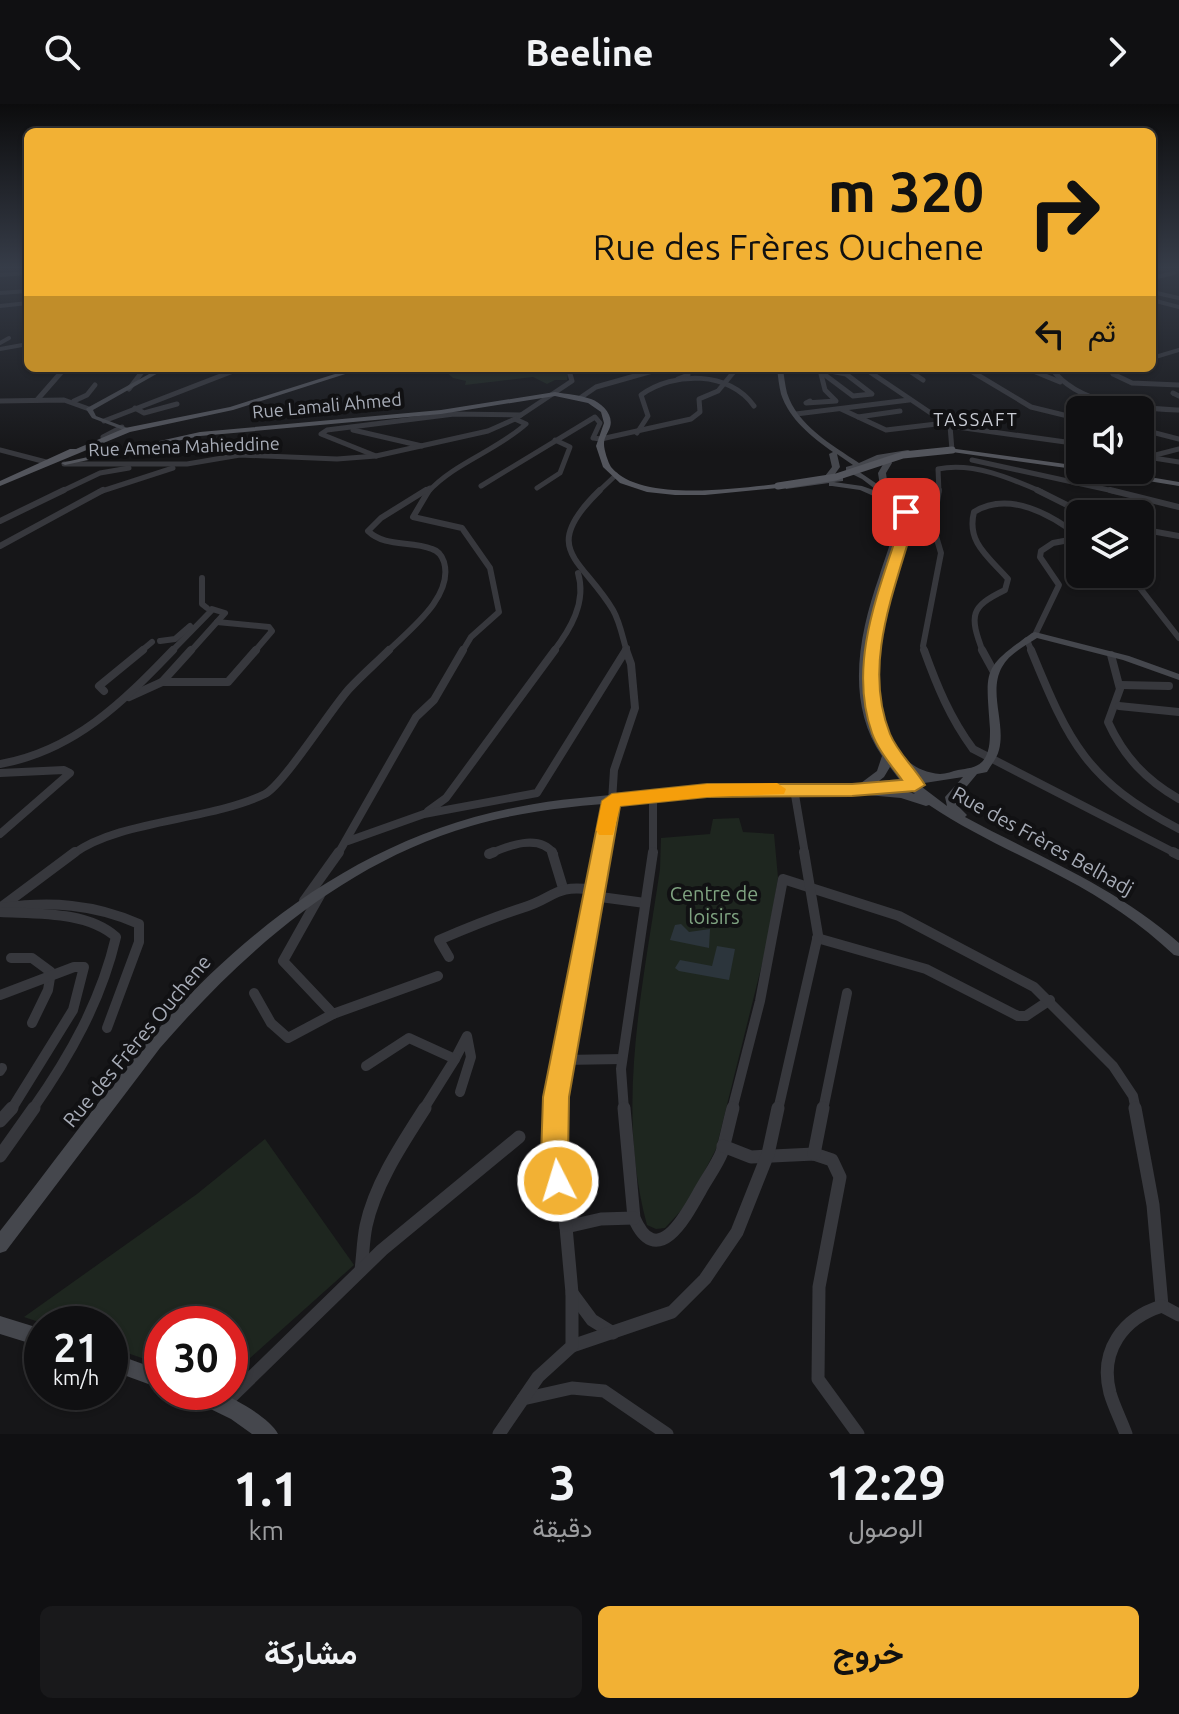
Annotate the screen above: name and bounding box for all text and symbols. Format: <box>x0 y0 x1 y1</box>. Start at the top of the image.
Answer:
icon: search <box>40 30 84 74</box>
icon: forward <box>1095 30 1139 74</box>
text: Beeline <box>525 32 654 73</box>
text: 320 m <box>828 160 984 223</box>
icon: right <box>1012 160 1116 264</box>
text: Rue des Frères Ouchene <box>593 226 984 267</box>
icon: left <box>1028 312 1072 356</box>
text: ثم <box>1088 314 1116 348</box>
street label: Rue Lamali Ahmed <box>251 389 402 422</box>
map controls <box>1066 396 1154 588</box>
button: sound <box>1066 396 1154 484</box>
district label: TASSAFT <box>933 409 1019 429</box>
street label: Rue Amena Mahieddine <box>88 433 280 459</box>
pin <box>872 478 940 546</box>
icon: arrive <box>884 490 928 534</box>
button: layers <box>1066 500 1154 588</box>
street label: Rue des Frères Belhadj <box>949 781 1138 900</box>
park label: Centre de loisirs <box>670 882 758 928</box>
street label: Rue des Frères Ouchene <box>58 950 215 1131</box>
position arrow <box>516 1139 600 1223</box>
speed limit sign: 30 <box>144 1306 248 1410</box>
text: 21 <box>53 1325 99 1370</box>
text: km/h <box>53 1366 99 1389</box>
text: 3 <box>549 1455 576 1509</box>
text: 12:29 <box>826 1455 946 1509</box>
text: 1.1 <box>233 1461 299 1515</box>
text: دقيقة <box>532 1513 593 1542</box>
text: الوصول <box>848 1513 923 1542</box>
text: km <box>248 1516 284 1545</box>
button: مشاركة <box>40 1606 582 1698</box>
button: خروج <box>598 1606 1139 1698</box>

